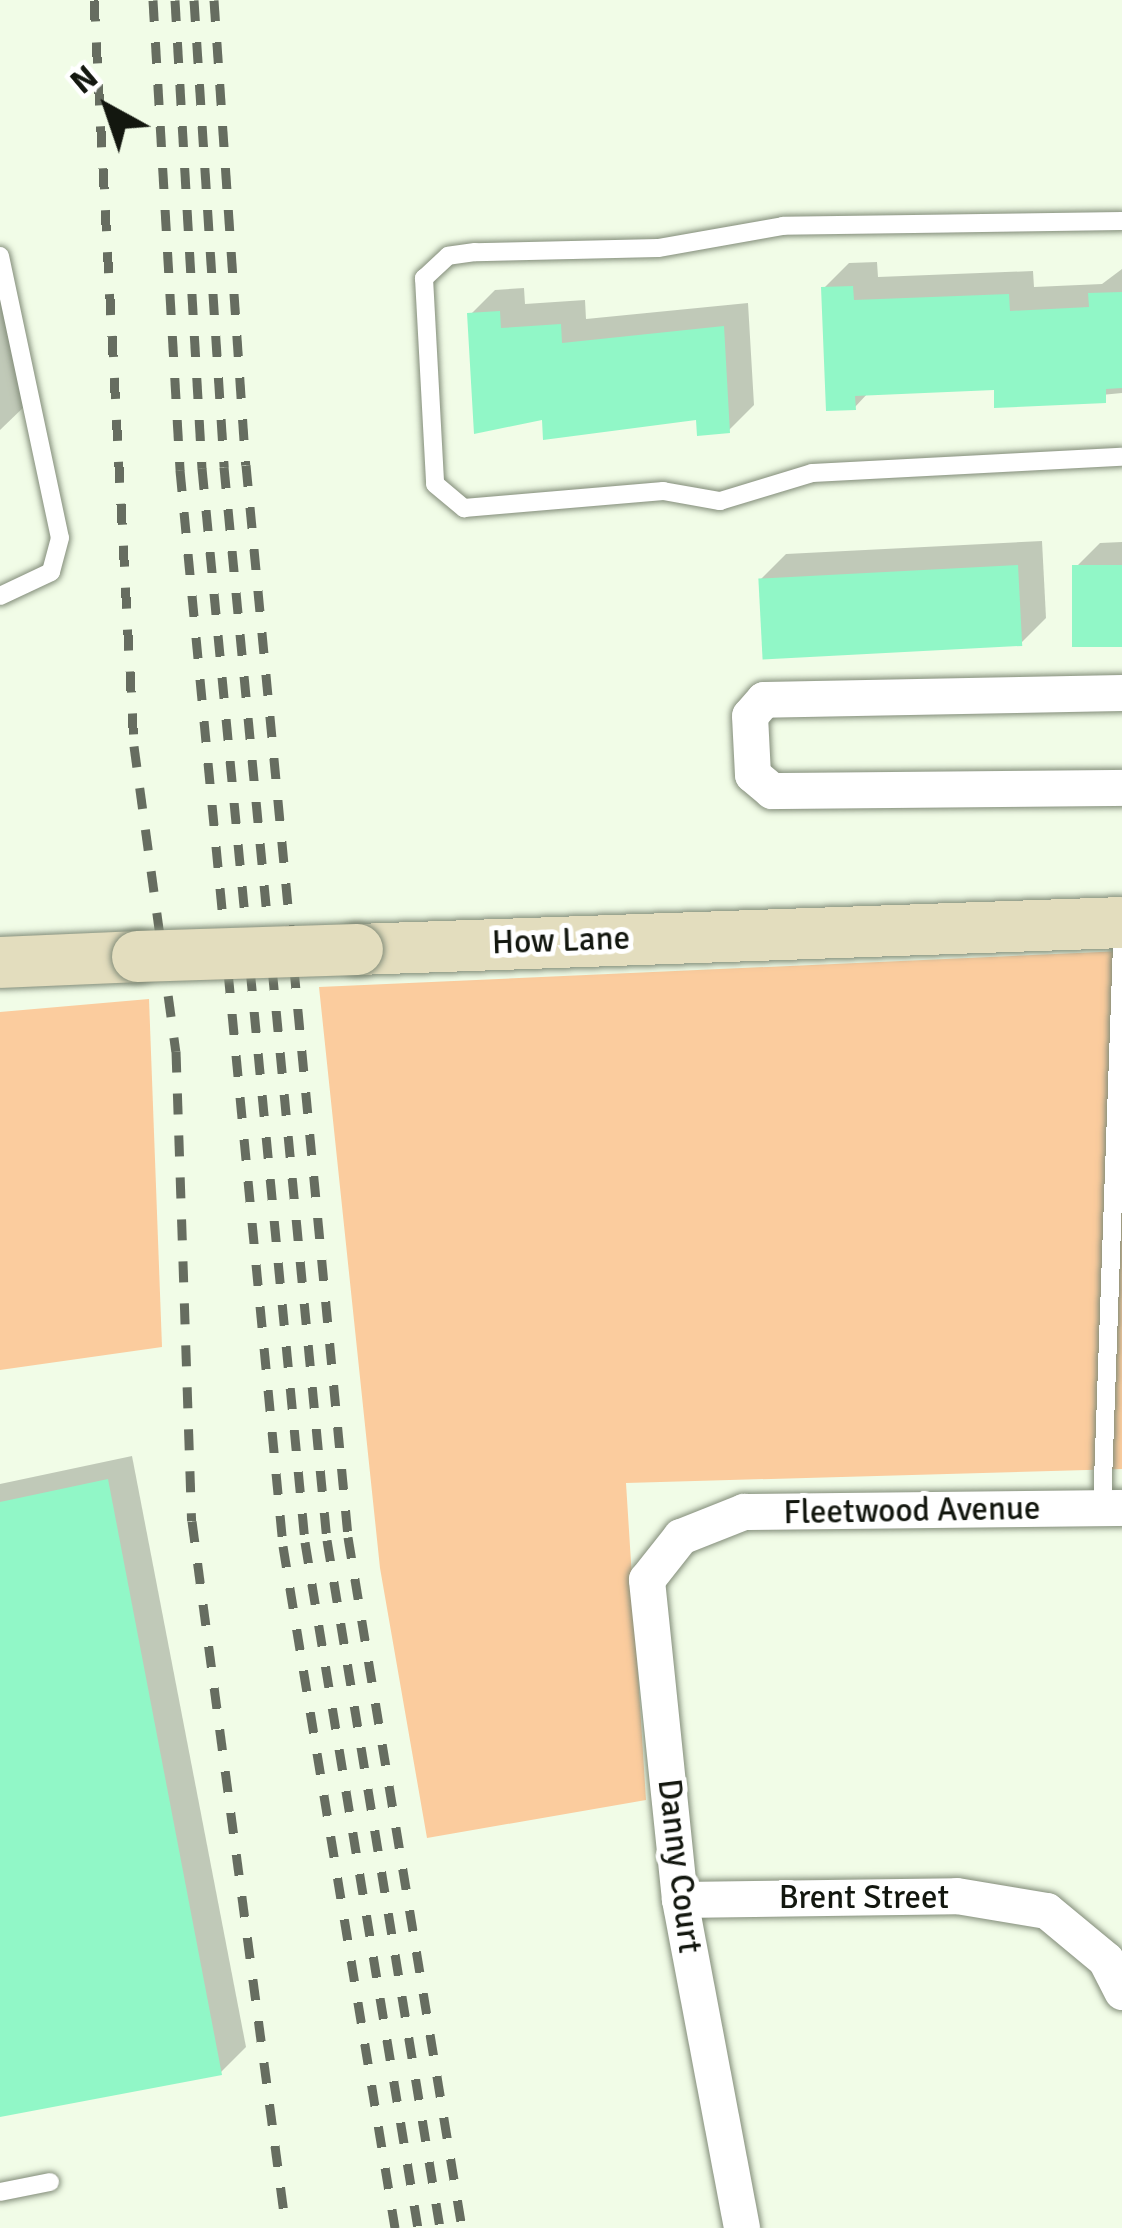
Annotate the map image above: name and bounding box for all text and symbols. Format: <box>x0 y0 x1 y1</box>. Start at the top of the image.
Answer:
north arrow <box>48 48 168 168</box>
text: N <box>63 57 107 103</box>
street label: How Lane <box>491 919 631 963</box>
street label: Fleetwood Avenue <box>783 1489 1041 1533</box>
street label: Danny Court <box>649 1777 709 1955</box>
street label: Brent Street <box>779 1878 949 1918</box>

